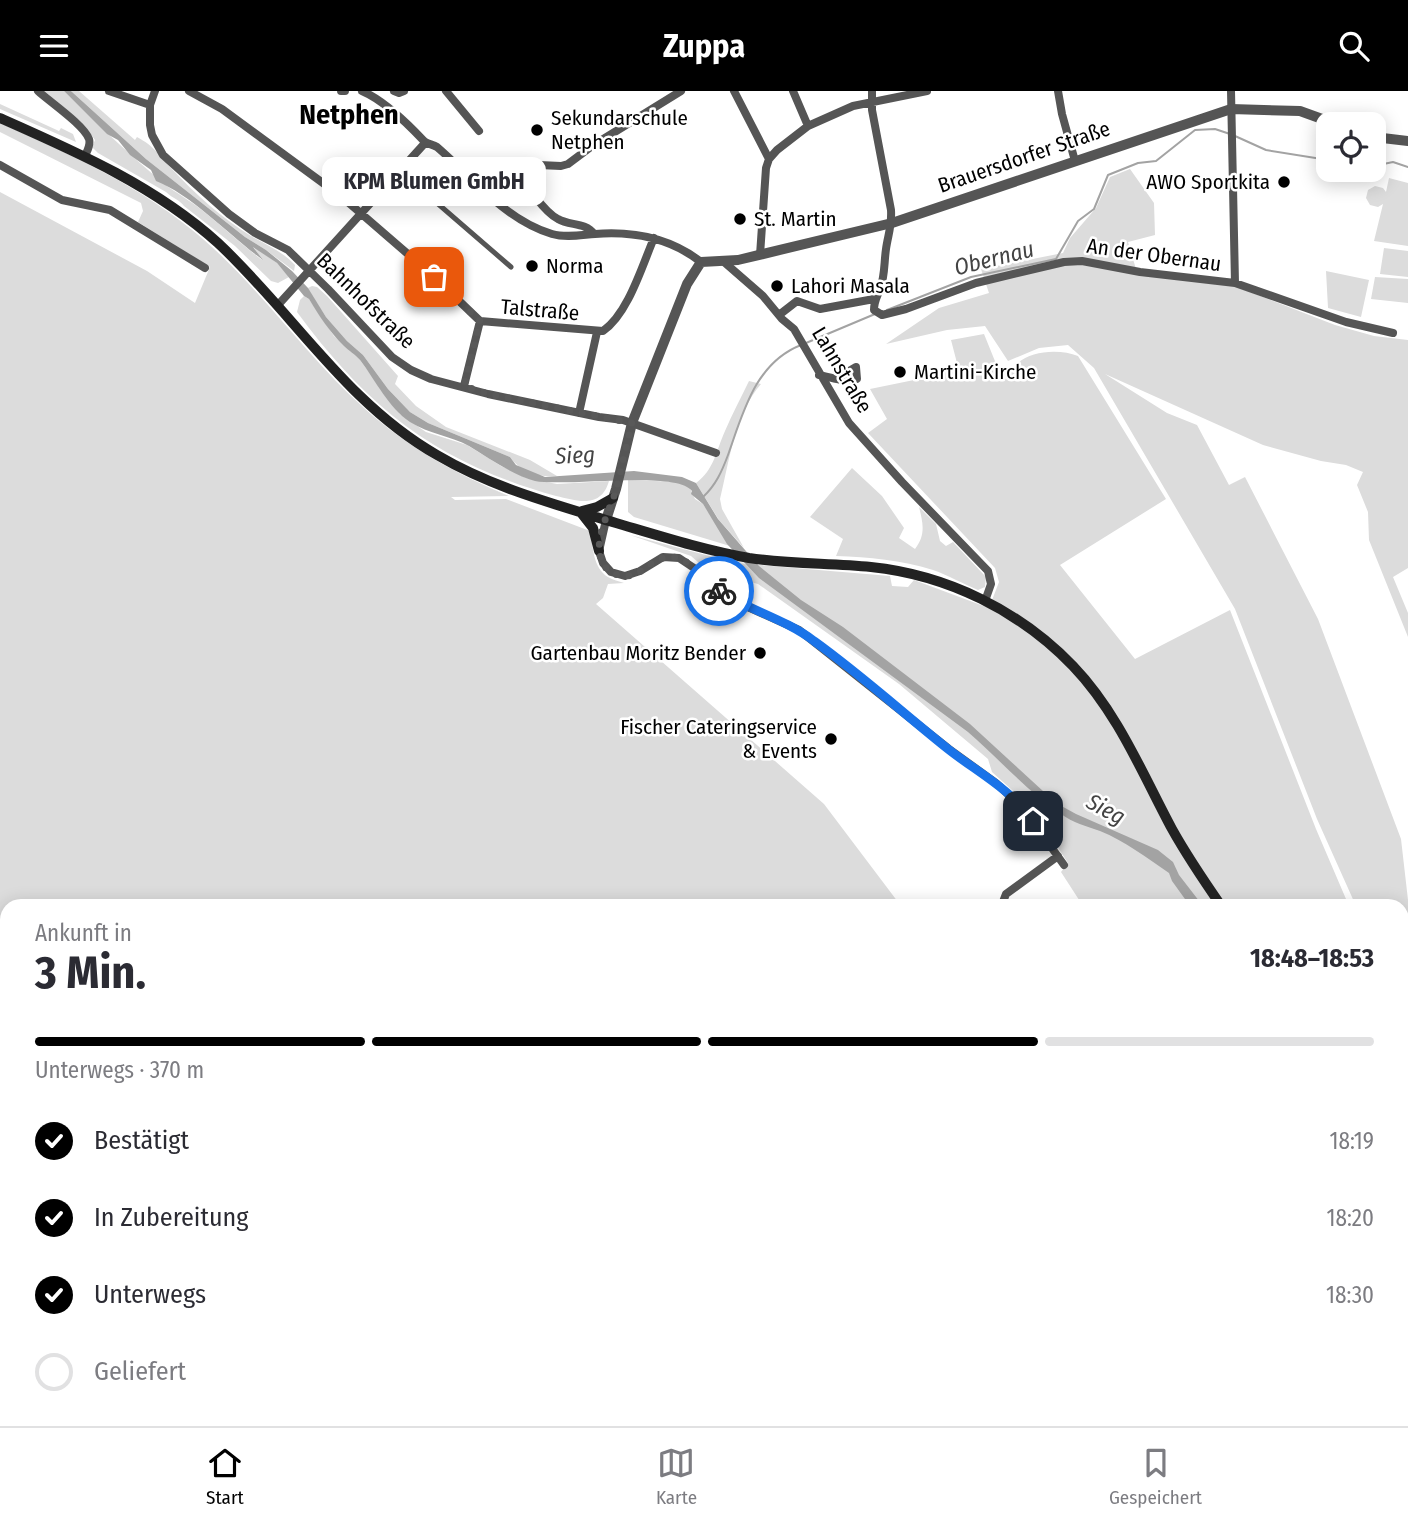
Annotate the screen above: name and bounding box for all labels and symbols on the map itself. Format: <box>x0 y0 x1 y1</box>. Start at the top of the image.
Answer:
district label: Netphen <box>299 98 399 131</box>
place label: Sekundarschule Netphen <box>551 105 688 155</box>
street label: Brauersdorfer Straße <box>935 115 1113 199</box>
marker: Sekundarschule Netphen <box>529 122 545 138</box>
callout: KPM Blumen GmbH <box>322 158 546 207</box>
place label: AWO Sportkita <box>1146 169 1270 195</box>
marker: AWO Sportkita <box>1276 174 1292 190</box>
place label: St. Martin <box>754 206 837 232</box>
marker: St. Martin <box>732 211 748 227</box>
street label: An der Obernau <box>1085 233 1223 277</box>
water label: Obernau <box>951 235 1037 281</box>
pin <box>404 247 464 307</box>
street label: Bahnhofstraße <box>311 248 421 354</box>
place label: Norma <box>546 253 604 279</box>
marker: Norma <box>524 258 540 274</box>
place label: Lahori Masala <box>791 273 910 299</box>
marker: Lahori Masala <box>769 278 785 294</box>
street label: Talstraße <box>500 294 580 326</box>
street label: Lahnstraße <box>806 322 878 418</box>
place label: Martini-Kirche <box>914 359 1036 385</box>
marker: Martini-Kirche <box>892 364 908 380</box>
water label: Sieg <box>554 440 595 470</box>
courier <box>684 556 754 626</box>
place label: Gartenbau Moritz Bender <box>531 640 747 666</box>
marker: Gartenbau Moritz Bender <box>752 645 768 661</box>
place label: Fischer Cateringservice & Events <box>620 714 817 764</box>
marker: Fischer Cateringservice & Events <box>823 731 839 747</box>
water label: Sieg <box>1081 787 1130 831</box>
pin <box>1003 791 1063 851</box>

